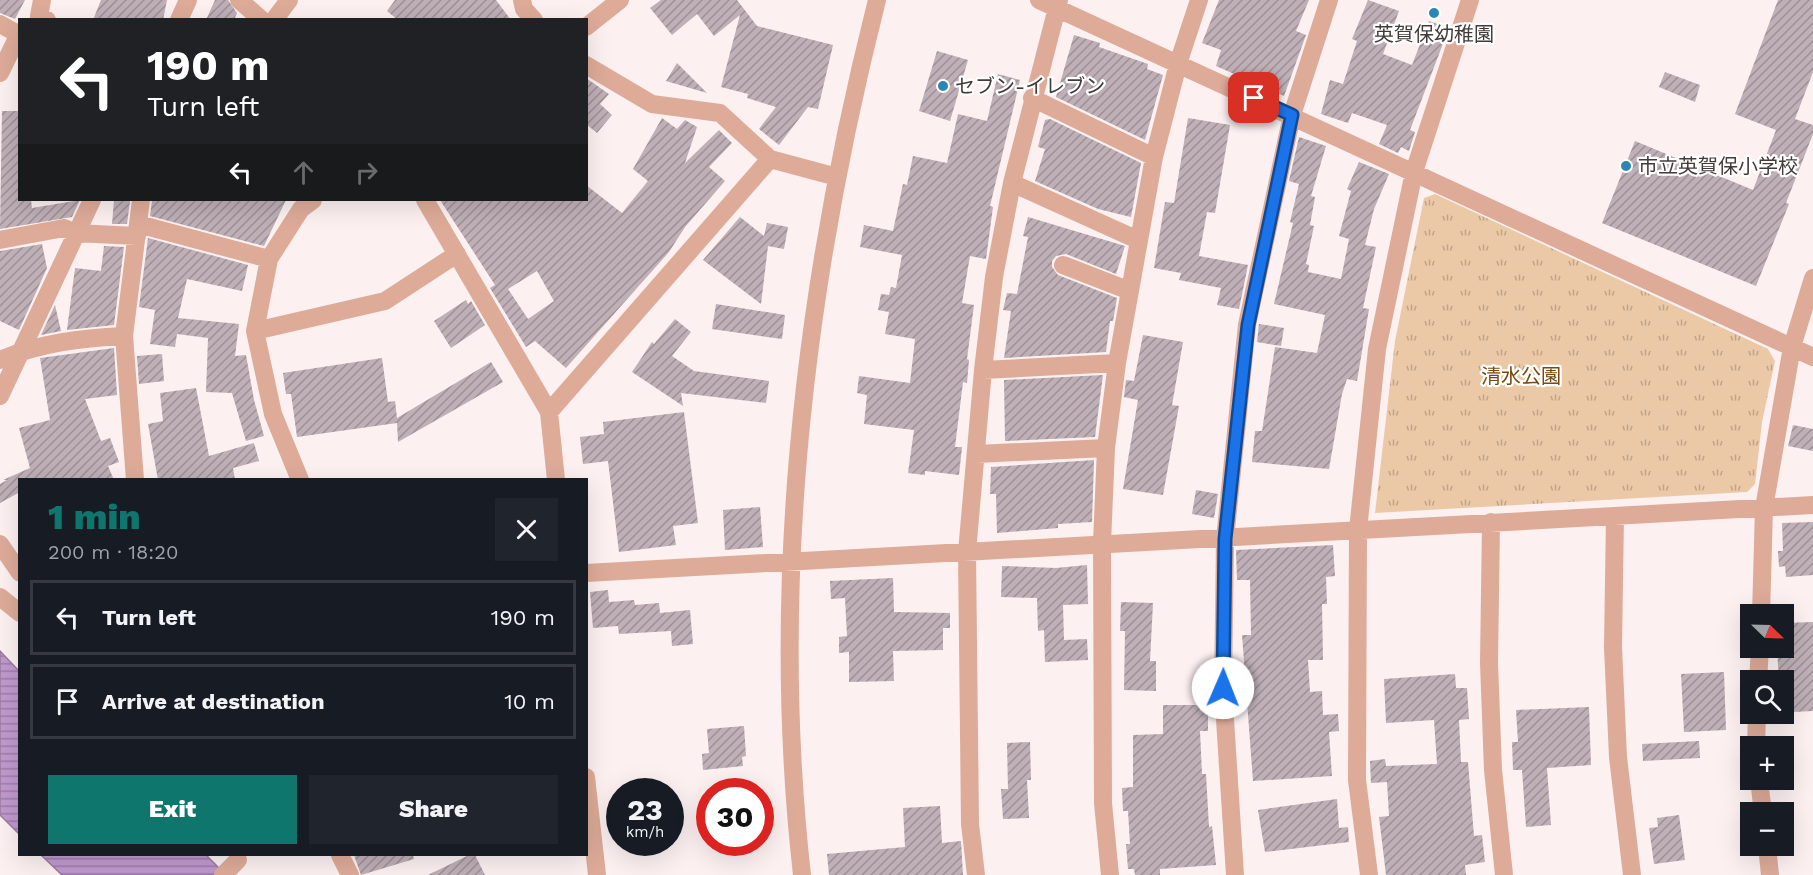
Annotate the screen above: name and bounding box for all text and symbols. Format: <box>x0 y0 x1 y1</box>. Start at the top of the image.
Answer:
marker: 英賀保幼稚園 <box>1427 6 1441 20</box>
place label: 英賀保幼稚園 <box>1374 22 1494 46</box>
text: 190 m <box>147 41 270 90</box>
icon: left <box>48 42 126 120</box>
pin <box>1228 72 1279 123</box>
place label: セブン-イレブン <box>955 74 1105 98</box>
marker: セブン-イレブン <box>936 79 950 93</box>
icon: arrive <box>1237 81 1270 114</box>
text: Turn left <box>147 91 259 123</box>
place label: 市立英賀保小学校 <box>1638 154 1798 178</box>
icon: left <box>224 156 257 189</box>
icon: ahead <box>287 156 320 189</box>
icon: right <box>350 156 383 189</box>
marker: 市立英賀保小学校 <box>1619 159 1633 173</box>
park label: 清水公園 <box>1481 364 1561 388</box>
text: 1 min <box>48 496 141 538</box>
button: close <box>495 498 558 561</box>
text: 200 m · 18:20 <box>48 540 178 564</box>
icon: left <box>51 601 84 634</box>
north arrow <box>1740 604 1794 658</box>
map controls <box>1740 604 1794 856</box>
text: Turn left <box>102 605 196 630</box>
text: 190 m <box>491 605 555 630</box>
position arrow <box>1191 656 1255 720</box>
button: search <box>1740 670 1794 724</box>
icon: arrive <box>51 685 84 718</box>
text: Arrive at destination <box>102 689 325 714</box>
text: 10 m <box>504 689 555 714</box>
button: + <box>1740 736 1794 790</box>
button: Exit <box>48 775 297 844</box>
button: Share <box>309 775 558 844</box>
speed limit sign: 30 <box>696 778 774 856</box>
text: 23 <box>627 792 663 827</box>
button: − <box>1740 802 1794 856</box>
text: km/h <box>626 823 664 841</box>

